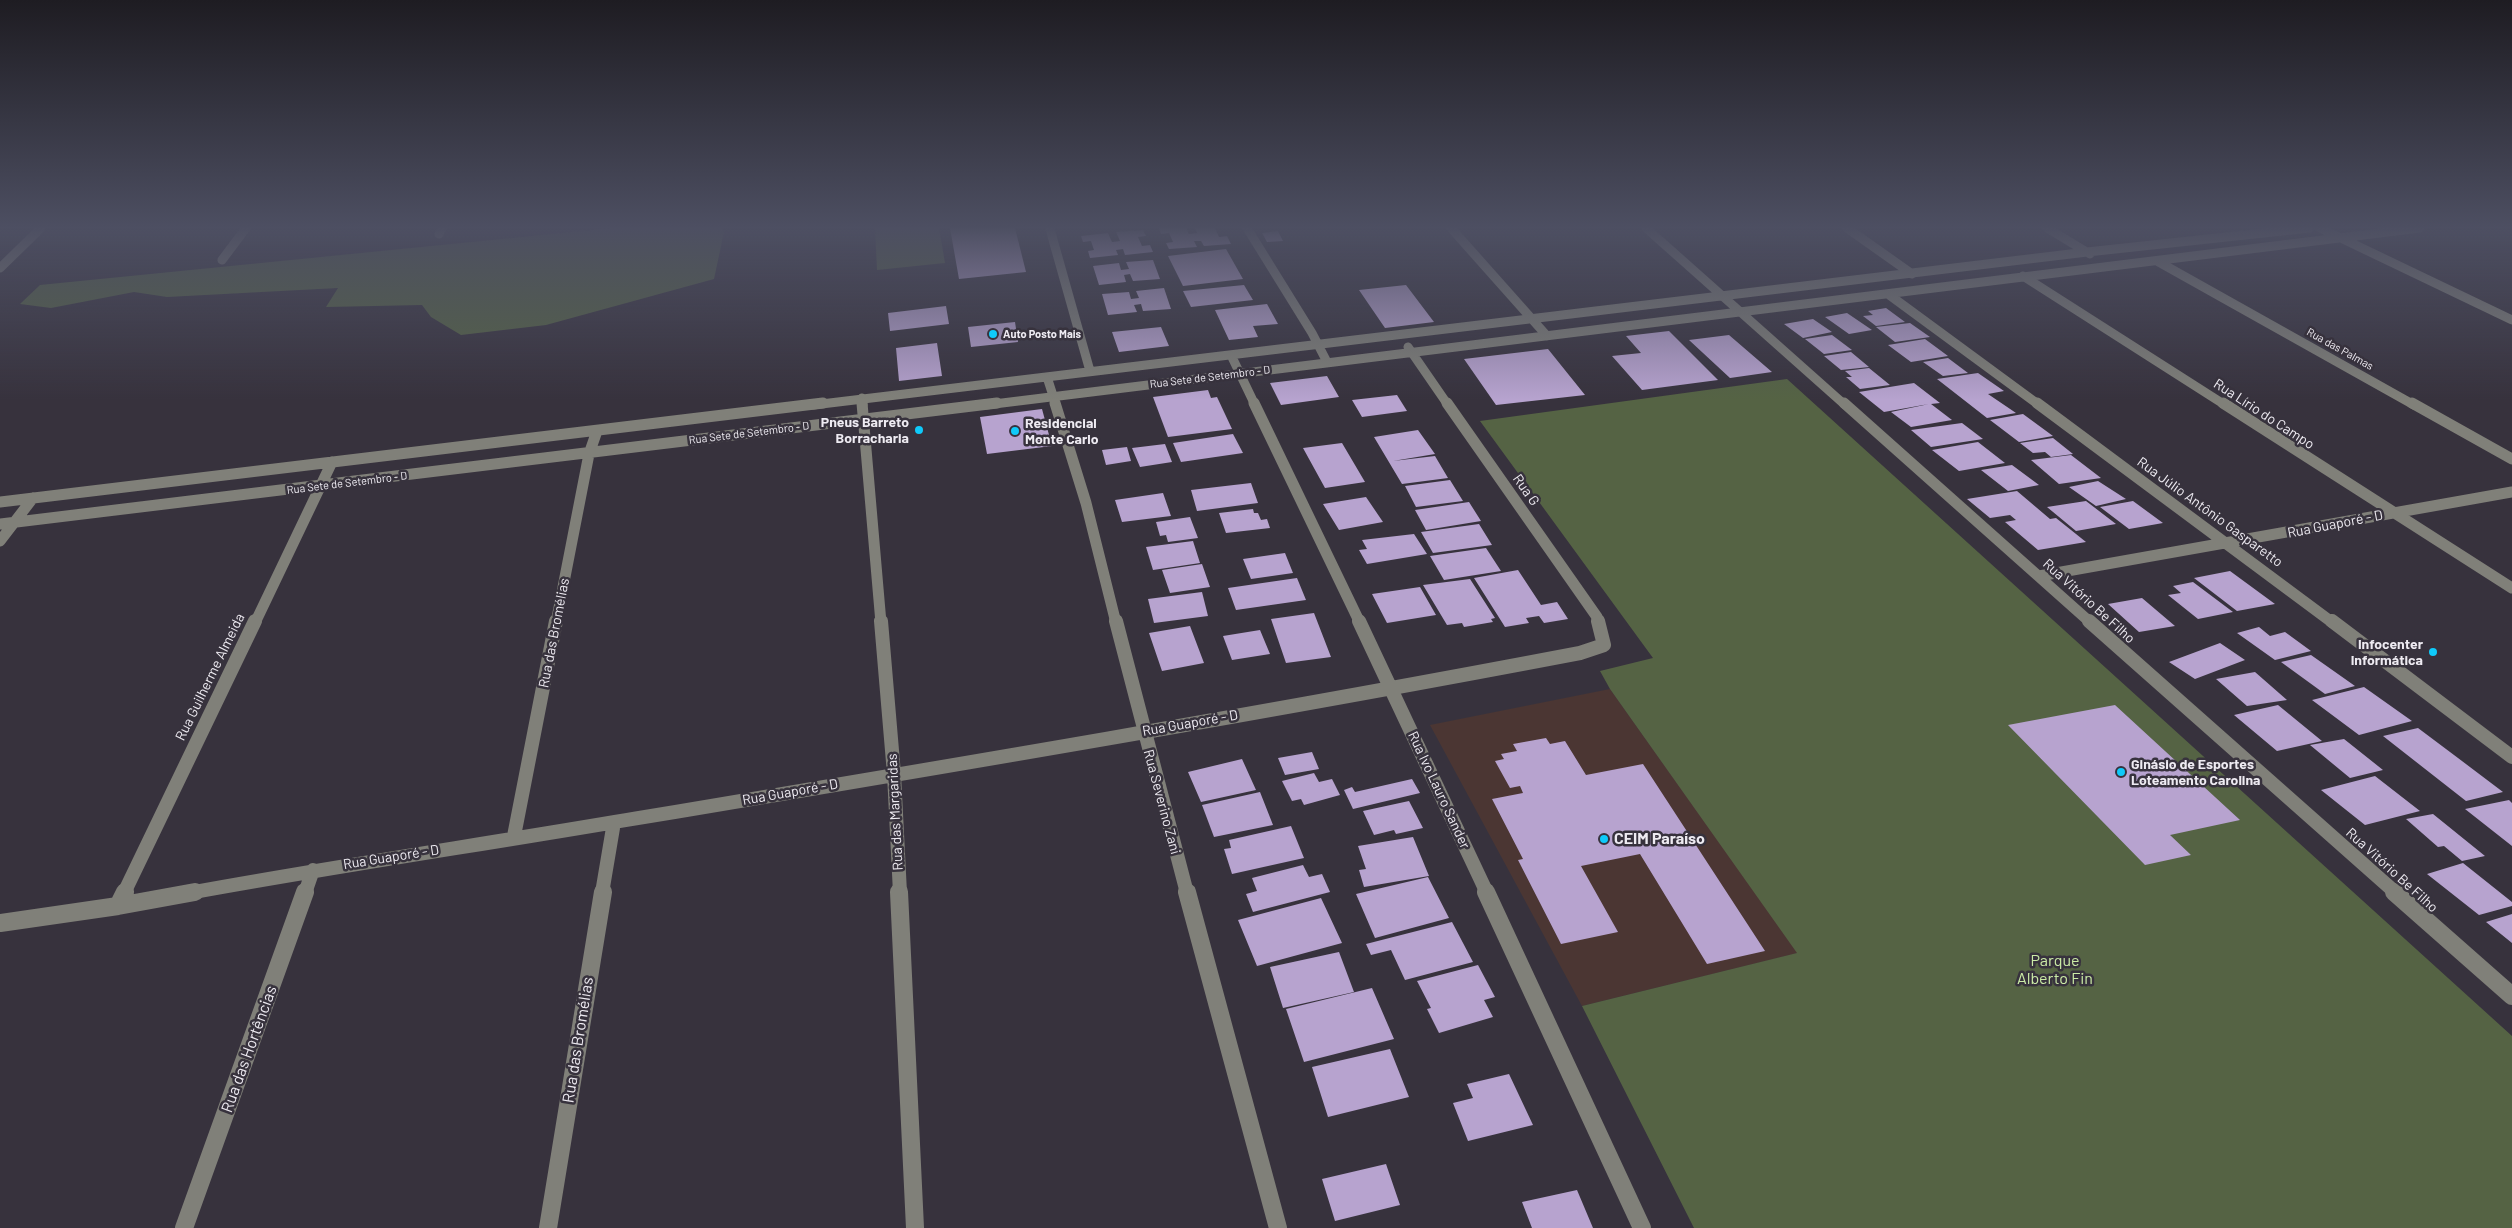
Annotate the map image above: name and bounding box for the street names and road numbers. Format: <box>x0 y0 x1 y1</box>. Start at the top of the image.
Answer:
street label: Rua das Palmas <box>2304 325 2376 373</box>
street label: Rua Sete de Setembro - D <box>1149 363 1271 391</box>
street label: Rua Lírio do Campo <box>2211 375 2317 453</box>
street label: Rua Sete de Setembro - D <box>688 419 810 447</box>
street label: Rua Júlio Antônio Gasparetto <box>2134 453 2286 571</box>
street label: Rua Sete de Setembro - D <box>286 469 408 497</box>
street label: Rua G <box>1509 471 1543 509</box>
street label: Rua Guaporé - D <box>2286 507 2384 541</box>
street label: Rua Vitório Be Filho <box>2039 555 2139 647</box>
street label: Rua das Bromélias <box>535 577 573 689</box>
street label: Rua Guilherme Almeida <box>172 611 248 743</box>
street label: Rua Guaporé - D <box>1141 706 1239 740</box>
street label: Rua Ivo Lauro Sander <box>1404 729 1474 851</box>
street label: Rua Severino Zani <box>1140 748 1184 856</box>
street label: Rua das Margaridas <box>884 753 906 871</box>
street label: Rua Guaporé - D <box>741 775 839 809</box>
street label: Rua Vitório Be Filho <box>2342 824 2442 916</box>
street label: Rua Guaporé - D <box>342 841 440 873</box>
street label: Rua das Bromélias <box>559 976 597 1104</box>
street label: Rua das Hortências <box>217 983 281 1115</box>

